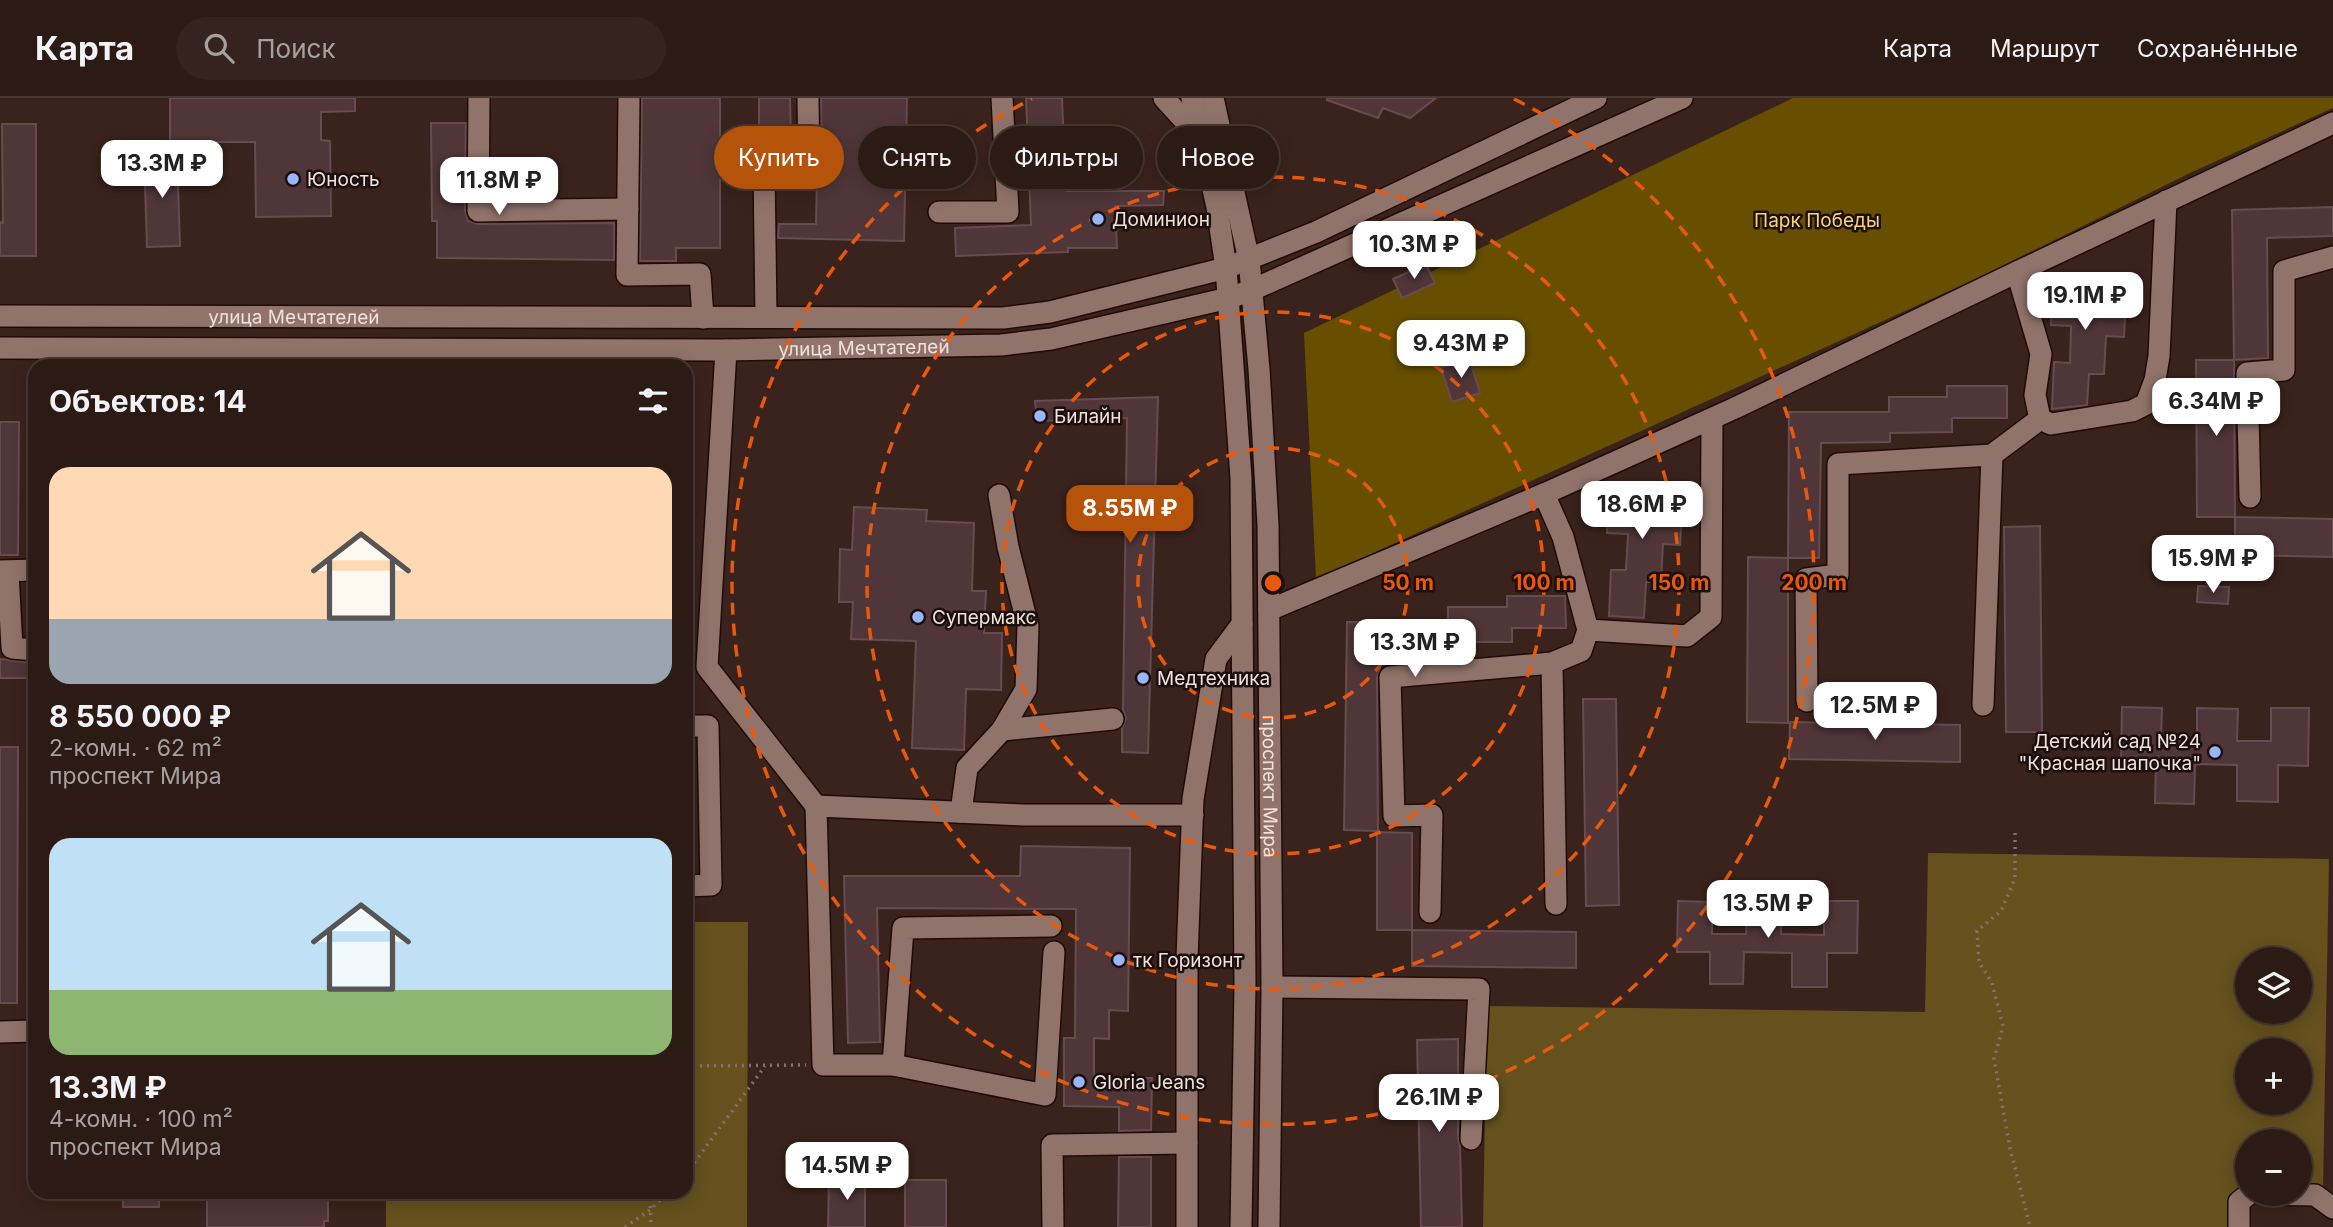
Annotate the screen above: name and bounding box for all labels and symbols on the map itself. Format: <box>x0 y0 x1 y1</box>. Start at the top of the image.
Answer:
pin: 13.3M ₽ <box>97 140 227 200</box>
pin: 11.8M ₽ <box>434 158 564 217</box>
place label: Юность <box>307 168 380 191</box>
marker: Юность <box>285 171 301 187</box>
place label: Доминион <box>1112 208 1210 231</box>
park label: Парк Победы <box>1754 209 1880 232</box>
marker: Доминион <box>1090 211 1106 227</box>
pin: 10.3M ₽ <box>1349 222 1479 281</box>
pin: 19.1M ₽ <box>2020 272 2150 332</box>
street label: улица Мечтателей <box>208 305 380 328</box>
pin: 9.43M ₽ <box>1396 320 1526 380</box>
street label: улица Мечтателей <box>778 334 950 361</box>
pin: 6.34M ₽ <box>2151 378 2281 438</box>
place label: Билайн <box>1054 405 1122 428</box>
marker: Билайн <box>1032 408 1048 424</box>
pin: 18.6M ₽ <box>1577 482 1707 541</box>
pin: 8.55M ₽ <box>1065 486 1195 545</box>
pin: 15.9M ₽ <box>2148 536 2278 595</box>
text: 50 m <box>1382 570 1434 595</box>
text: 100 m <box>1513 570 1575 595</box>
text: 150 m <box>1649 570 1709 595</box>
text: 200 m <box>1781 570 1847 595</box>
centre of rings <box>1261 571 1285 595</box>
place label: Супермакс <box>932 606 1036 629</box>
marker: Супермакс <box>910 609 926 625</box>
pin: 13.3M ₽ <box>1350 620 1480 679</box>
place label: Медтехника <box>1157 667 1270 690</box>
marker: Медтехника <box>1135 670 1151 686</box>
pin: 12.5M ₽ <box>1810 682 1940 742</box>
street label: проспект Мира <box>1258 715 1282 858</box>
place label: Детский сад №24 "Красная шапочка" <box>2018 730 2201 775</box>
marker: Детский сад №24 "Красная шапочка" <box>2207 744 2223 760</box>
pin: 13.5M ₽ <box>1703 880 1833 940</box>
place label: тк Горизонт <box>1133 949 1243 972</box>
marker: тк Горизонт <box>1111 952 1127 968</box>
place label: Gloria Jeans <box>1093 1071 1205 1094</box>
marker: Gloria Jeans <box>1071 1074 1087 1090</box>
pin: 26.1M ₽ <box>1374 1074 1504 1134</box>
pin: 14.5M ₽ <box>782 1142 912 1202</box>

